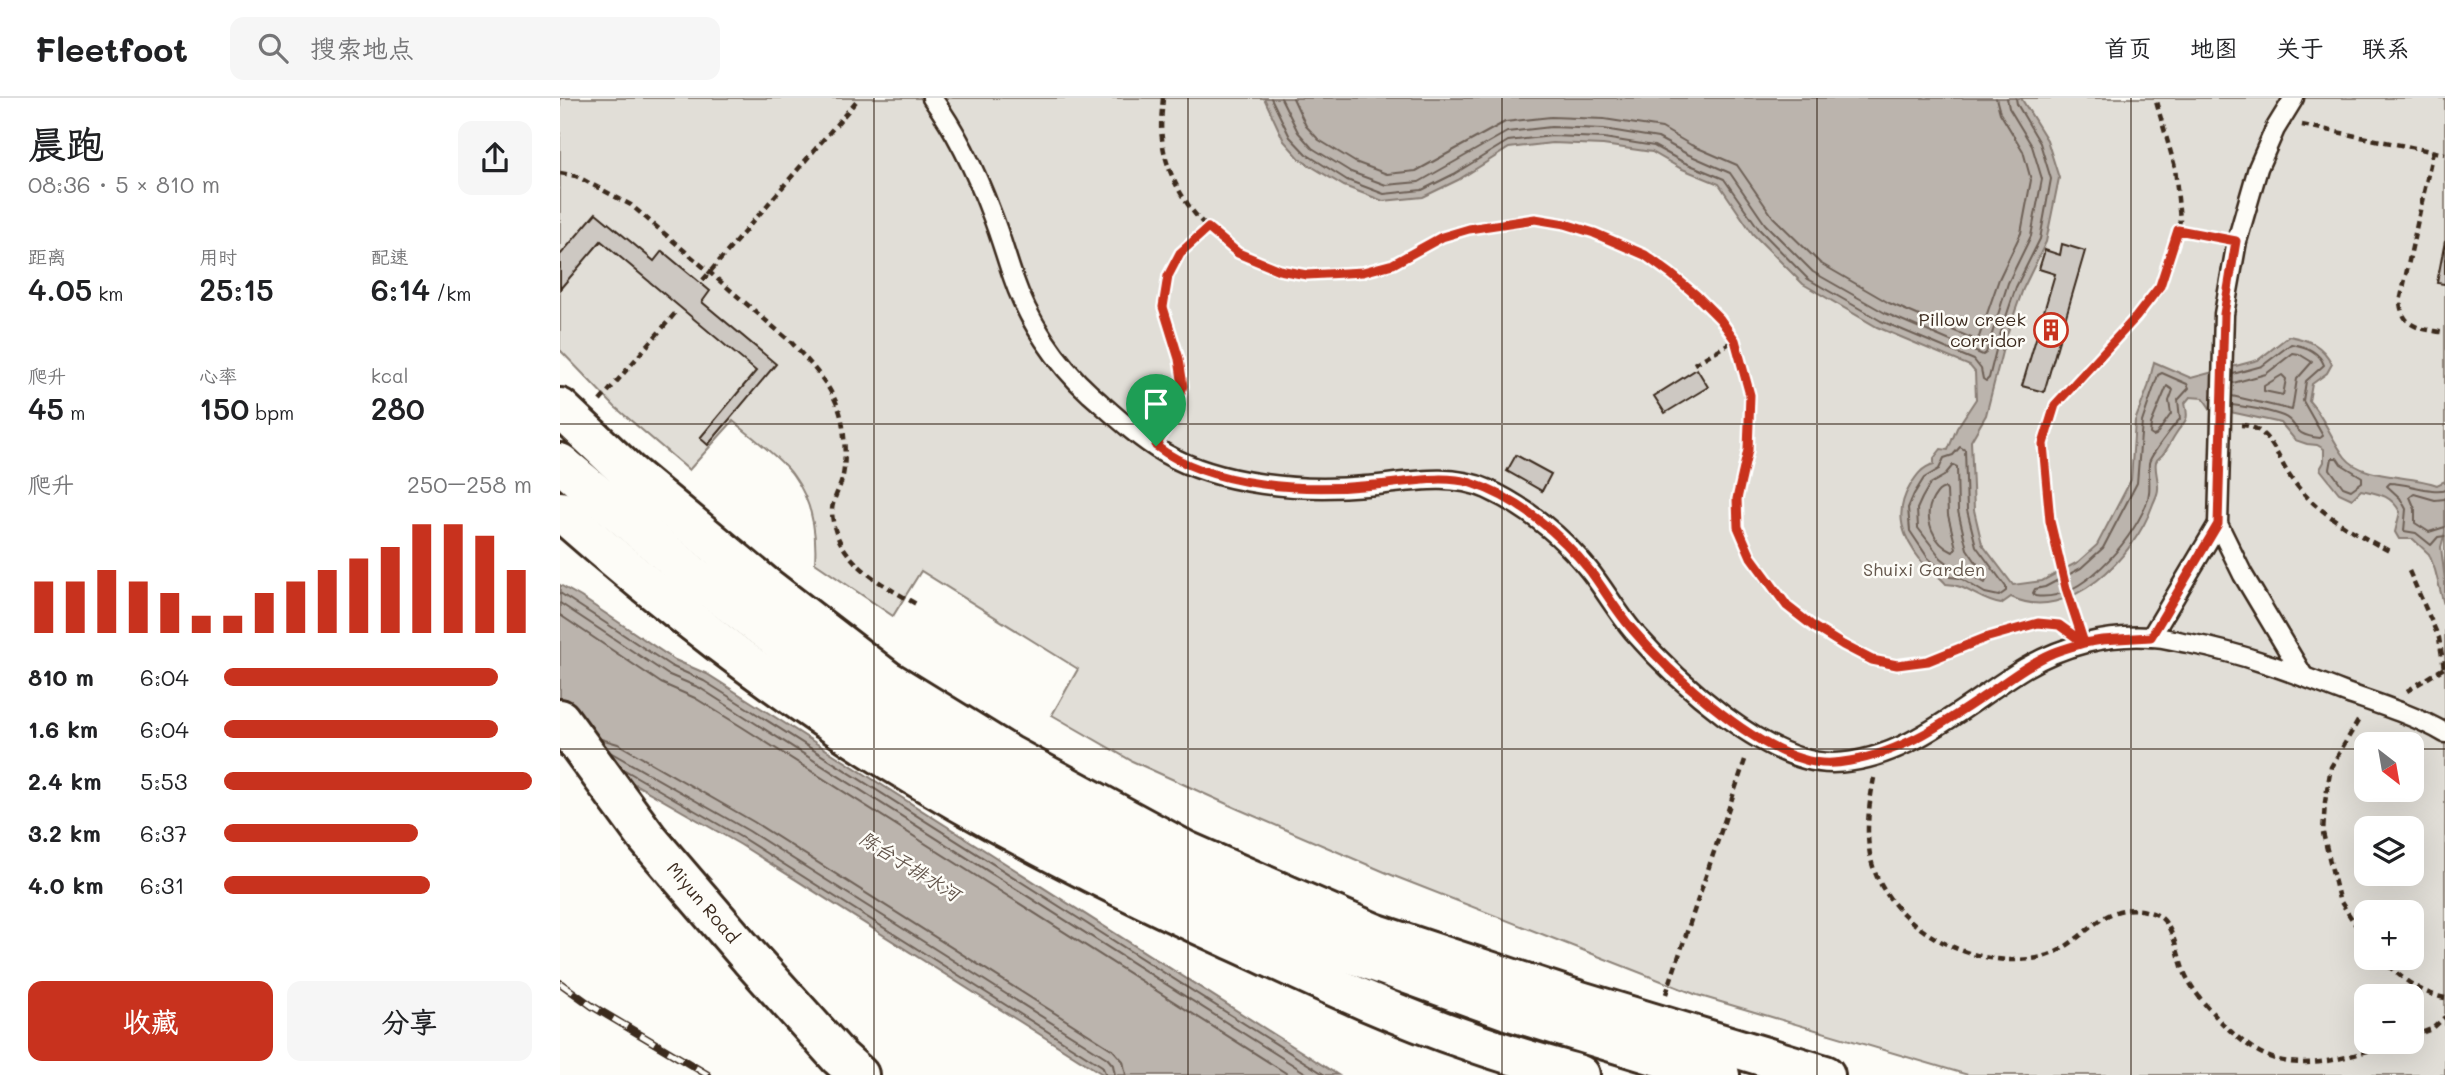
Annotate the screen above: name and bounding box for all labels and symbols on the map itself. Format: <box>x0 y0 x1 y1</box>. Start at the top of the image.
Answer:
place label: Pillow creek corridor <box>1919 307 2026 352</box>
building icon: Pillow creek corridor <box>2032 311 2070 349</box>
pin <box>1126 374 1186 446</box>
park label: Shuixi Garden <box>1863 557 1985 581</box>
north arrow <box>2354 732 2424 802</box>
water label: 陈台子排水河 <box>855 825 968 908</box>
street label: Miyun Road <box>662 857 745 948</box>

